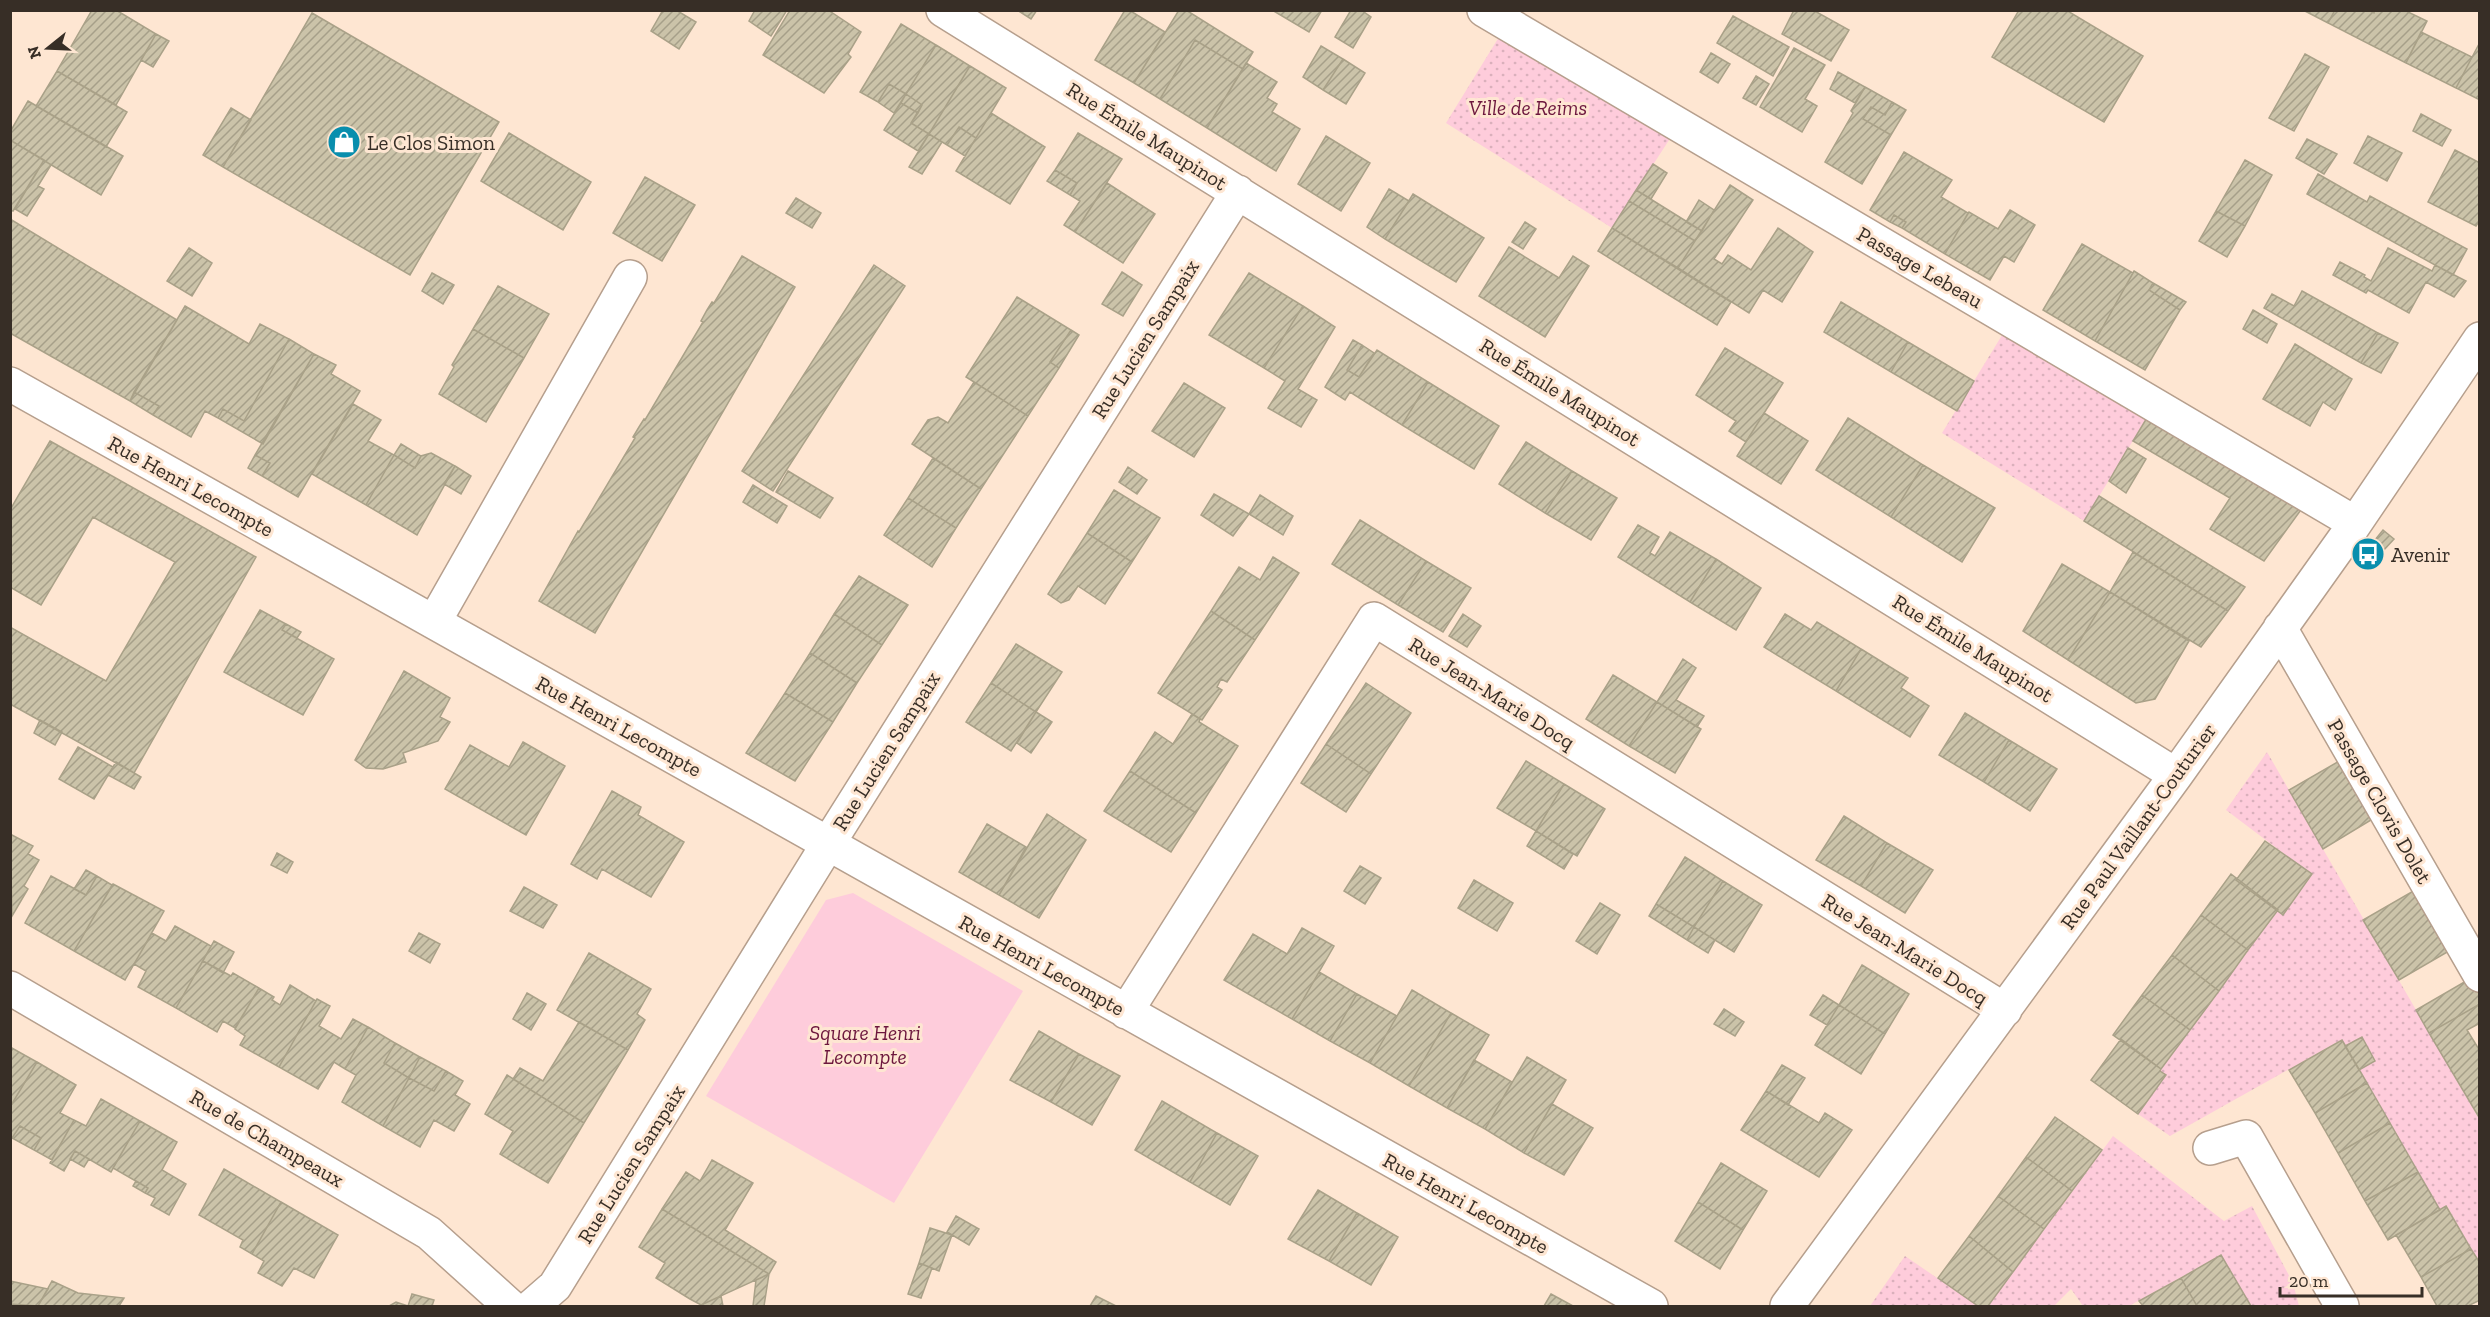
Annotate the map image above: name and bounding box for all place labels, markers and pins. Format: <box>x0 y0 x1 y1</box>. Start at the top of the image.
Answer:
shop icon: Le Clos Simon <box>326 124 362 160</box>
place label: Le Clos Simon <box>367 130 495 155</box>
bus stop icon: Avenir <box>2350 536 2386 572</box>
place label: Avenir <box>2391 542 2451 567</box>

